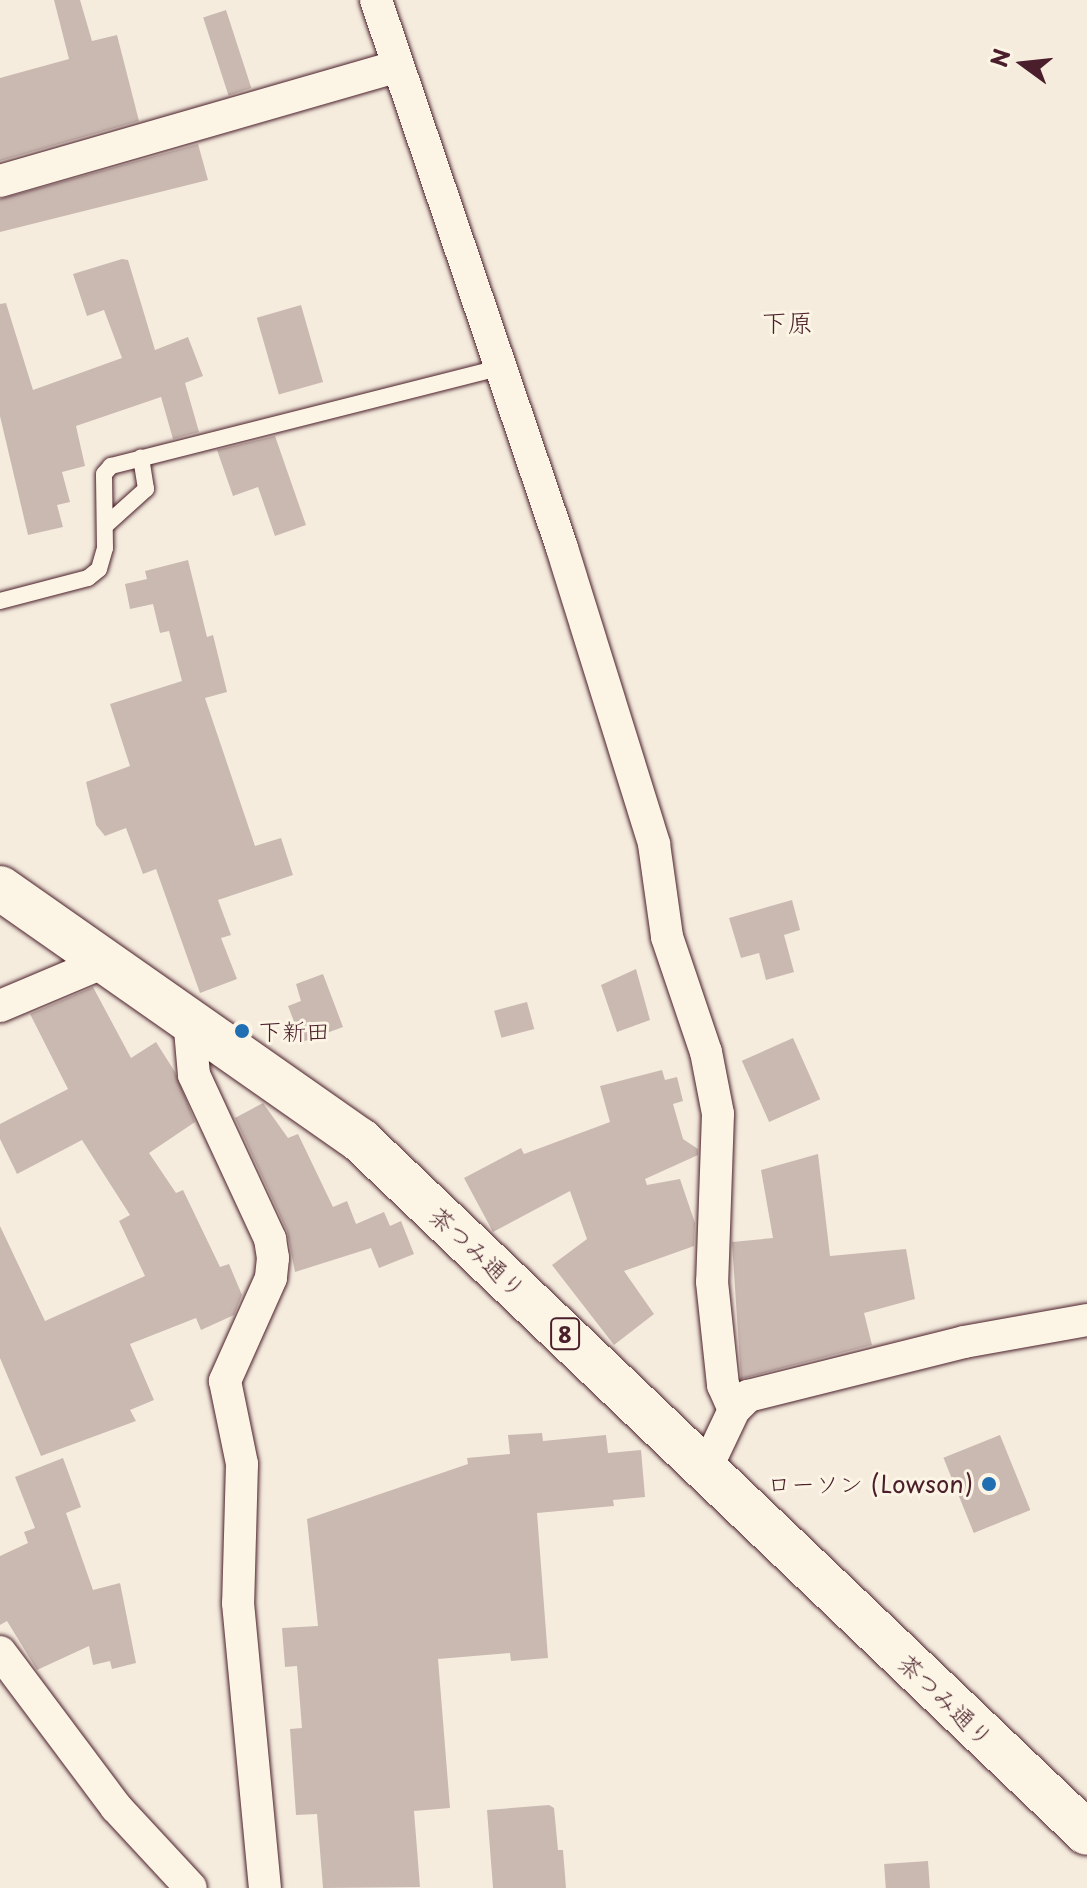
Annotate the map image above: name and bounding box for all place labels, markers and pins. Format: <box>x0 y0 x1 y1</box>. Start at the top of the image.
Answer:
place label: 下新田 <box>258 1017 330 1045</box>
marker: 下新田 <box>233 1022 251 1040</box>
place label: ローソン (Lowson) <box>767 1470 973 1498</box>
marker: ローソン (Lowson) <box>980 1475 998 1493</box>

